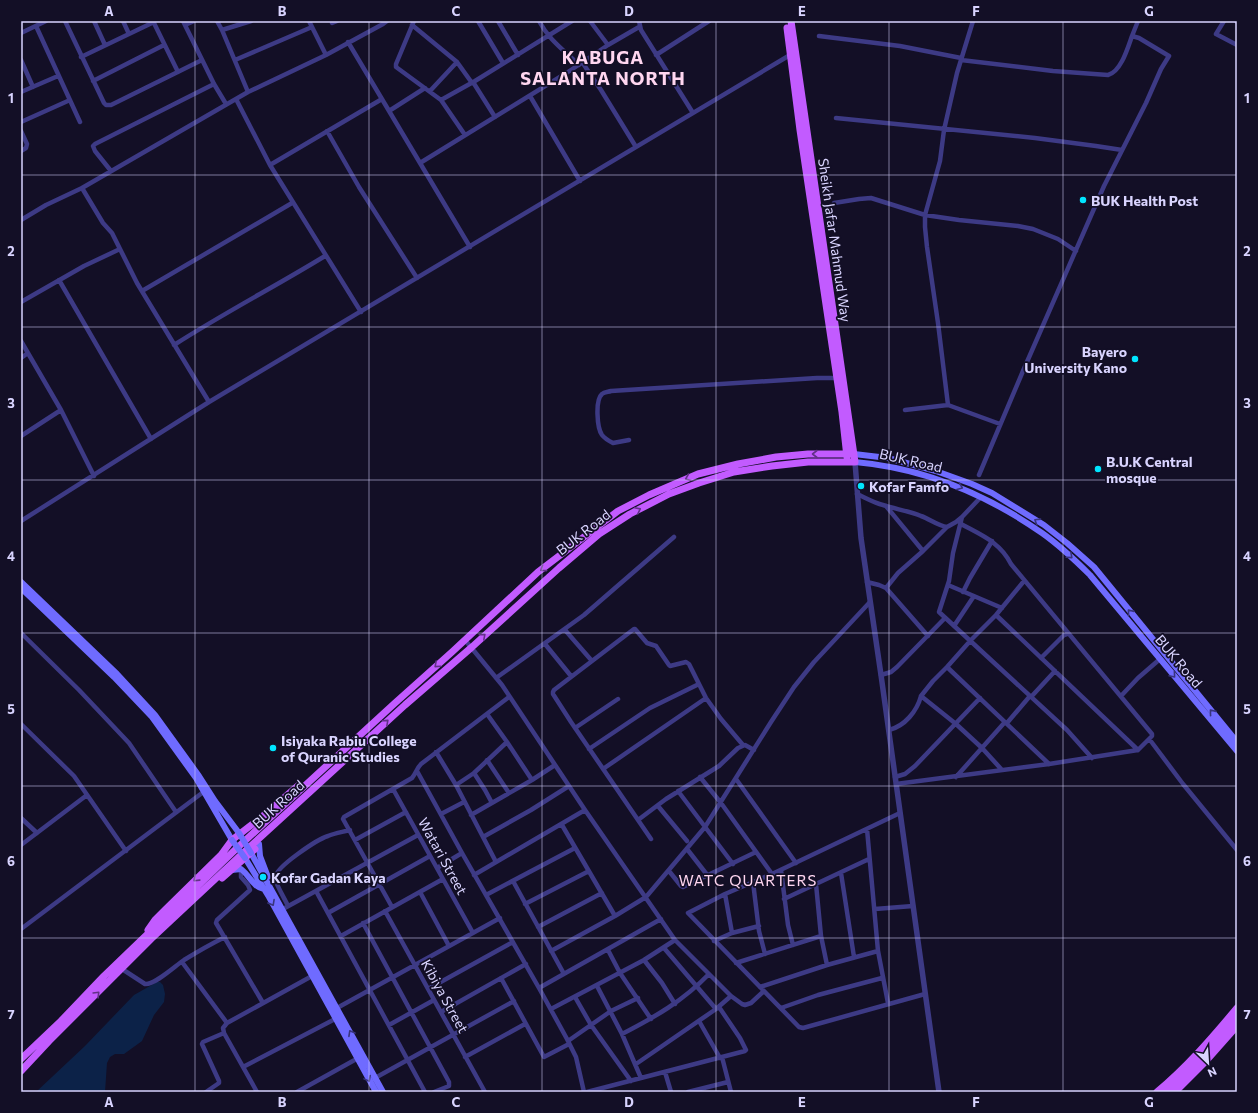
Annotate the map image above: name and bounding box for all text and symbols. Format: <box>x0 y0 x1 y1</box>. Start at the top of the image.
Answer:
text: A <box>104 3 114 19</box>
text: B <box>278 3 287 19</box>
text: C <box>452 3 461 19</box>
text: D <box>624 3 634 19</box>
text: E <box>798 3 806 19</box>
text: F <box>972 3 980 19</box>
text: G <box>1144 3 1154 19</box>
district label: KABUGA SALANTA NORTH <box>520 46 686 89</box>
text: 1 <box>8 90 14 106</box>
text: 1 <box>1244 90 1250 106</box>
street label: Sheikh Jafar Mahmud Way <box>815 157 855 323</box>
place label: BUK Health Post <box>1091 192 1198 209</box>
marker: BUK Health Post <box>1078 195 1088 205</box>
text: 2 <box>7 243 15 259</box>
text: 2 <box>1243 243 1251 259</box>
place label: Bayero University Kano <box>1024 343 1127 376</box>
marker: Bayero University Kano <box>1130 354 1140 364</box>
text: 3 <box>7 395 15 411</box>
text: 3 <box>1243 395 1251 411</box>
street label: BUK Road <box>878 445 944 475</box>
one-way arrow <box>812 450 818 458</box>
place label: B.U.K Central mosque <box>1106 453 1193 486</box>
marker: B.U.K Central mosque <box>1093 464 1103 474</box>
one-way arrow <box>685 474 692 482</box>
place label: Kofar Famfo <box>869 478 949 495</box>
marker: Kofar Famfo <box>856 481 866 491</box>
one-way arrow <box>957 483 964 491</box>
street label: BUK Road <box>553 506 613 558</box>
one-way arrow <box>633 507 641 515</box>
one-way arrow <box>1034 519 1041 526</box>
text: 4 <box>7 548 15 564</box>
text: 4 <box>1243 548 1251 564</box>
one-way arrow <box>1065 551 1073 559</box>
one-way arrow <box>541 564 548 571</box>
one-way arrow <box>1127 609 1134 616</box>
street label: BUK Road <box>1152 631 1206 691</box>
one-way arrow <box>478 634 486 641</box>
one-way arrow <box>434 661 441 668</box>
one-way arrow <box>1169 671 1176 678</box>
text: 5 <box>7 701 15 717</box>
text: 5 <box>1243 701 1251 717</box>
one-way arrow <box>1210 710 1217 717</box>
one-way arrow <box>381 720 389 727</box>
place label: Isiyaka Rabiu College of Quranic Studies <box>281 732 417 765</box>
marker: Isiyaka Rabiu College of Quranic Studies <box>268 743 278 753</box>
street label: BUK Road <box>249 776 307 832</box>
street label: Watari Street <box>415 815 471 898</box>
text: 6 <box>7 853 15 869</box>
text: 6 <box>1243 853 1251 869</box>
place label: Kofar Gadan Kaya <box>271 869 386 886</box>
district label: WATC QUARTERS <box>679 871 817 889</box>
marker: Kofar Gadan Kaya <box>258 872 268 882</box>
one-way arrow <box>194 874 201 881</box>
one-way arrow <box>268 899 275 906</box>
street label: Kibiya Street <box>418 956 472 1036</box>
one-way arrow <box>92 991 100 998</box>
text: 7 <box>7 1006 15 1022</box>
text: 7 <box>1243 1006 1251 1022</box>
one-way arrow <box>348 1030 355 1037</box>
north arrow <box>1188 1043 1228 1083</box>
text: N <box>1206 1065 1219 1080</box>
one-way arrow <box>364 1075 371 1082</box>
text: A <box>104 1094 114 1110</box>
text: B <box>278 1094 287 1110</box>
text: C <box>452 1094 461 1110</box>
text: D <box>624 1094 634 1110</box>
text: E <box>798 1094 806 1110</box>
text: F <box>972 1094 980 1110</box>
text: G <box>1144 1094 1154 1110</box>

